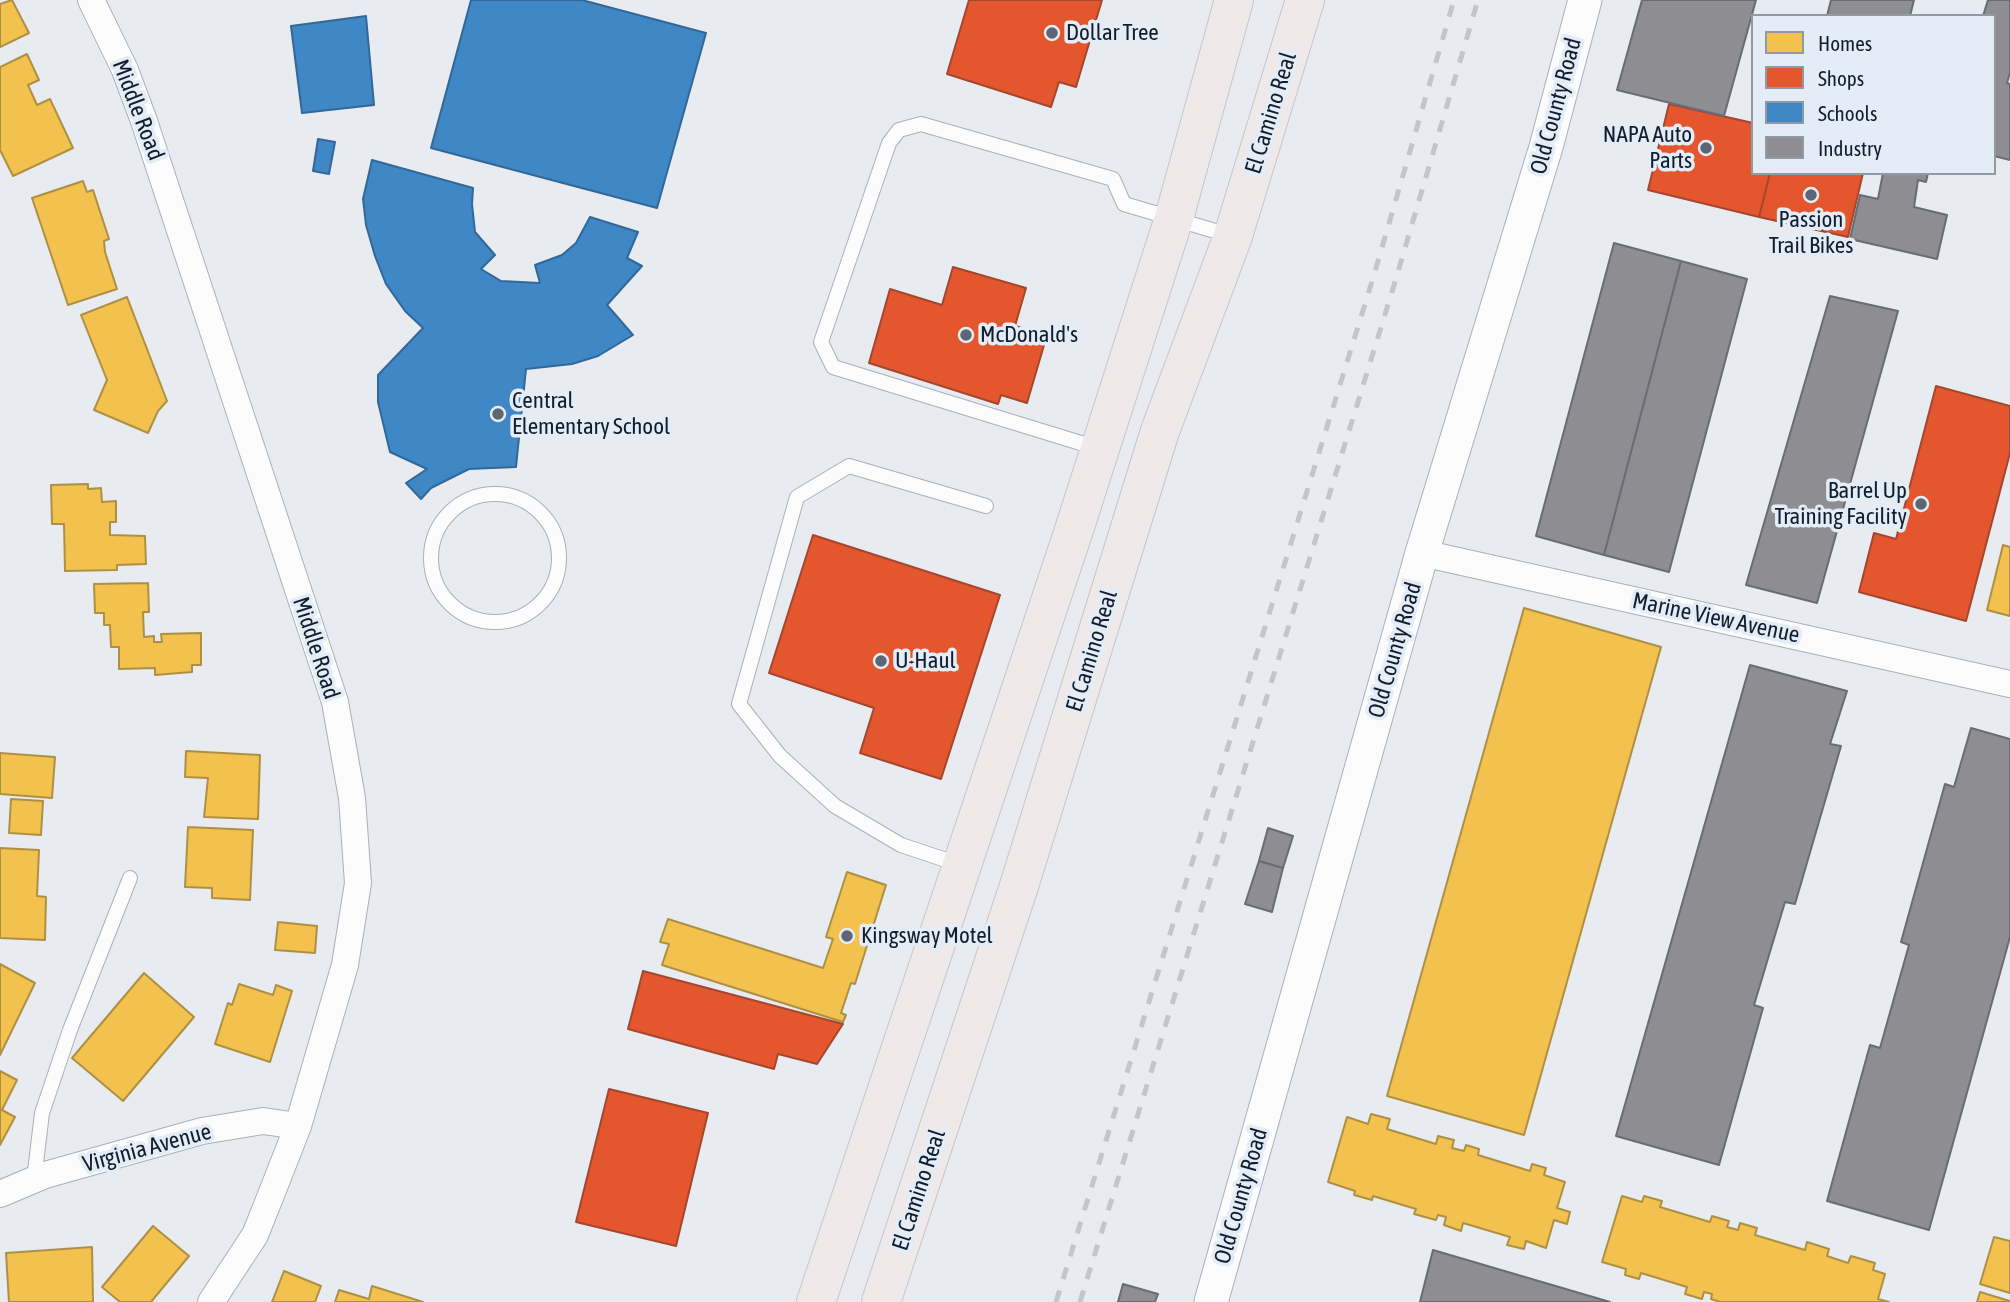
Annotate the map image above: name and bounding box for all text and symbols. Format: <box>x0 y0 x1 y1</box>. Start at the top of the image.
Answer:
legend <box>1751 14 1996 175</box>
place label: Dollar Tree <box>1066 19 1159 47</box>
marker: Dollar Tree <box>1044 25 1060 41</box>
text: Homes <box>1818 31 1872 55</box>
street label: Old County Road <box>1525 35 1587 177</box>
street label: El Camino Real <box>1239 49 1303 177</box>
street label: Middle Road <box>106 56 170 164</box>
text: Shops <box>1818 66 1864 90</box>
text: Schools <box>1818 101 1878 125</box>
place label: NAPA Auto Parts <box>1603 121 1692 175</box>
text: Industry <box>1818 136 1882 160</box>
marker: NAPA Auto Parts <box>1698 140 1714 156</box>
marker: Passion Trail Bikes <box>1803 187 1819 203</box>
place label: Passion Trail Bikes <box>1769 206 1853 260</box>
place label: McDonald's <box>980 321 1078 349</box>
marker: McDonald's <box>958 327 974 343</box>
place label: Central Elementary School <box>512 387 670 441</box>
marker: Central Elementary School <box>490 406 506 422</box>
place label: Barrel Up Training Facility <box>1775 477 1907 531</box>
marker: Barrel Up Training Facility <box>1913 496 1929 512</box>
street label: Old County Road <box>1362 579 1428 721</box>
street label: El Camino Real <box>1060 587 1124 715</box>
street label: Marine View Avenue <box>1630 587 1802 649</box>
street label: Middle Road <box>287 593 345 703</box>
place label: U-Haul <box>895 647 956 675</box>
marker: U-Haul <box>873 653 889 669</box>
place label: Kingsway Motel <box>861 922 993 950</box>
marker: Kingsway Motel <box>839 928 855 944</box>
street label: Virginia Avenue <box>80 1118 214 1178</box>
street label: Old County Road <box>1208 1125 1274 1267</box>
street label: El Camino Real <box>886 1126 952 1254</box>

